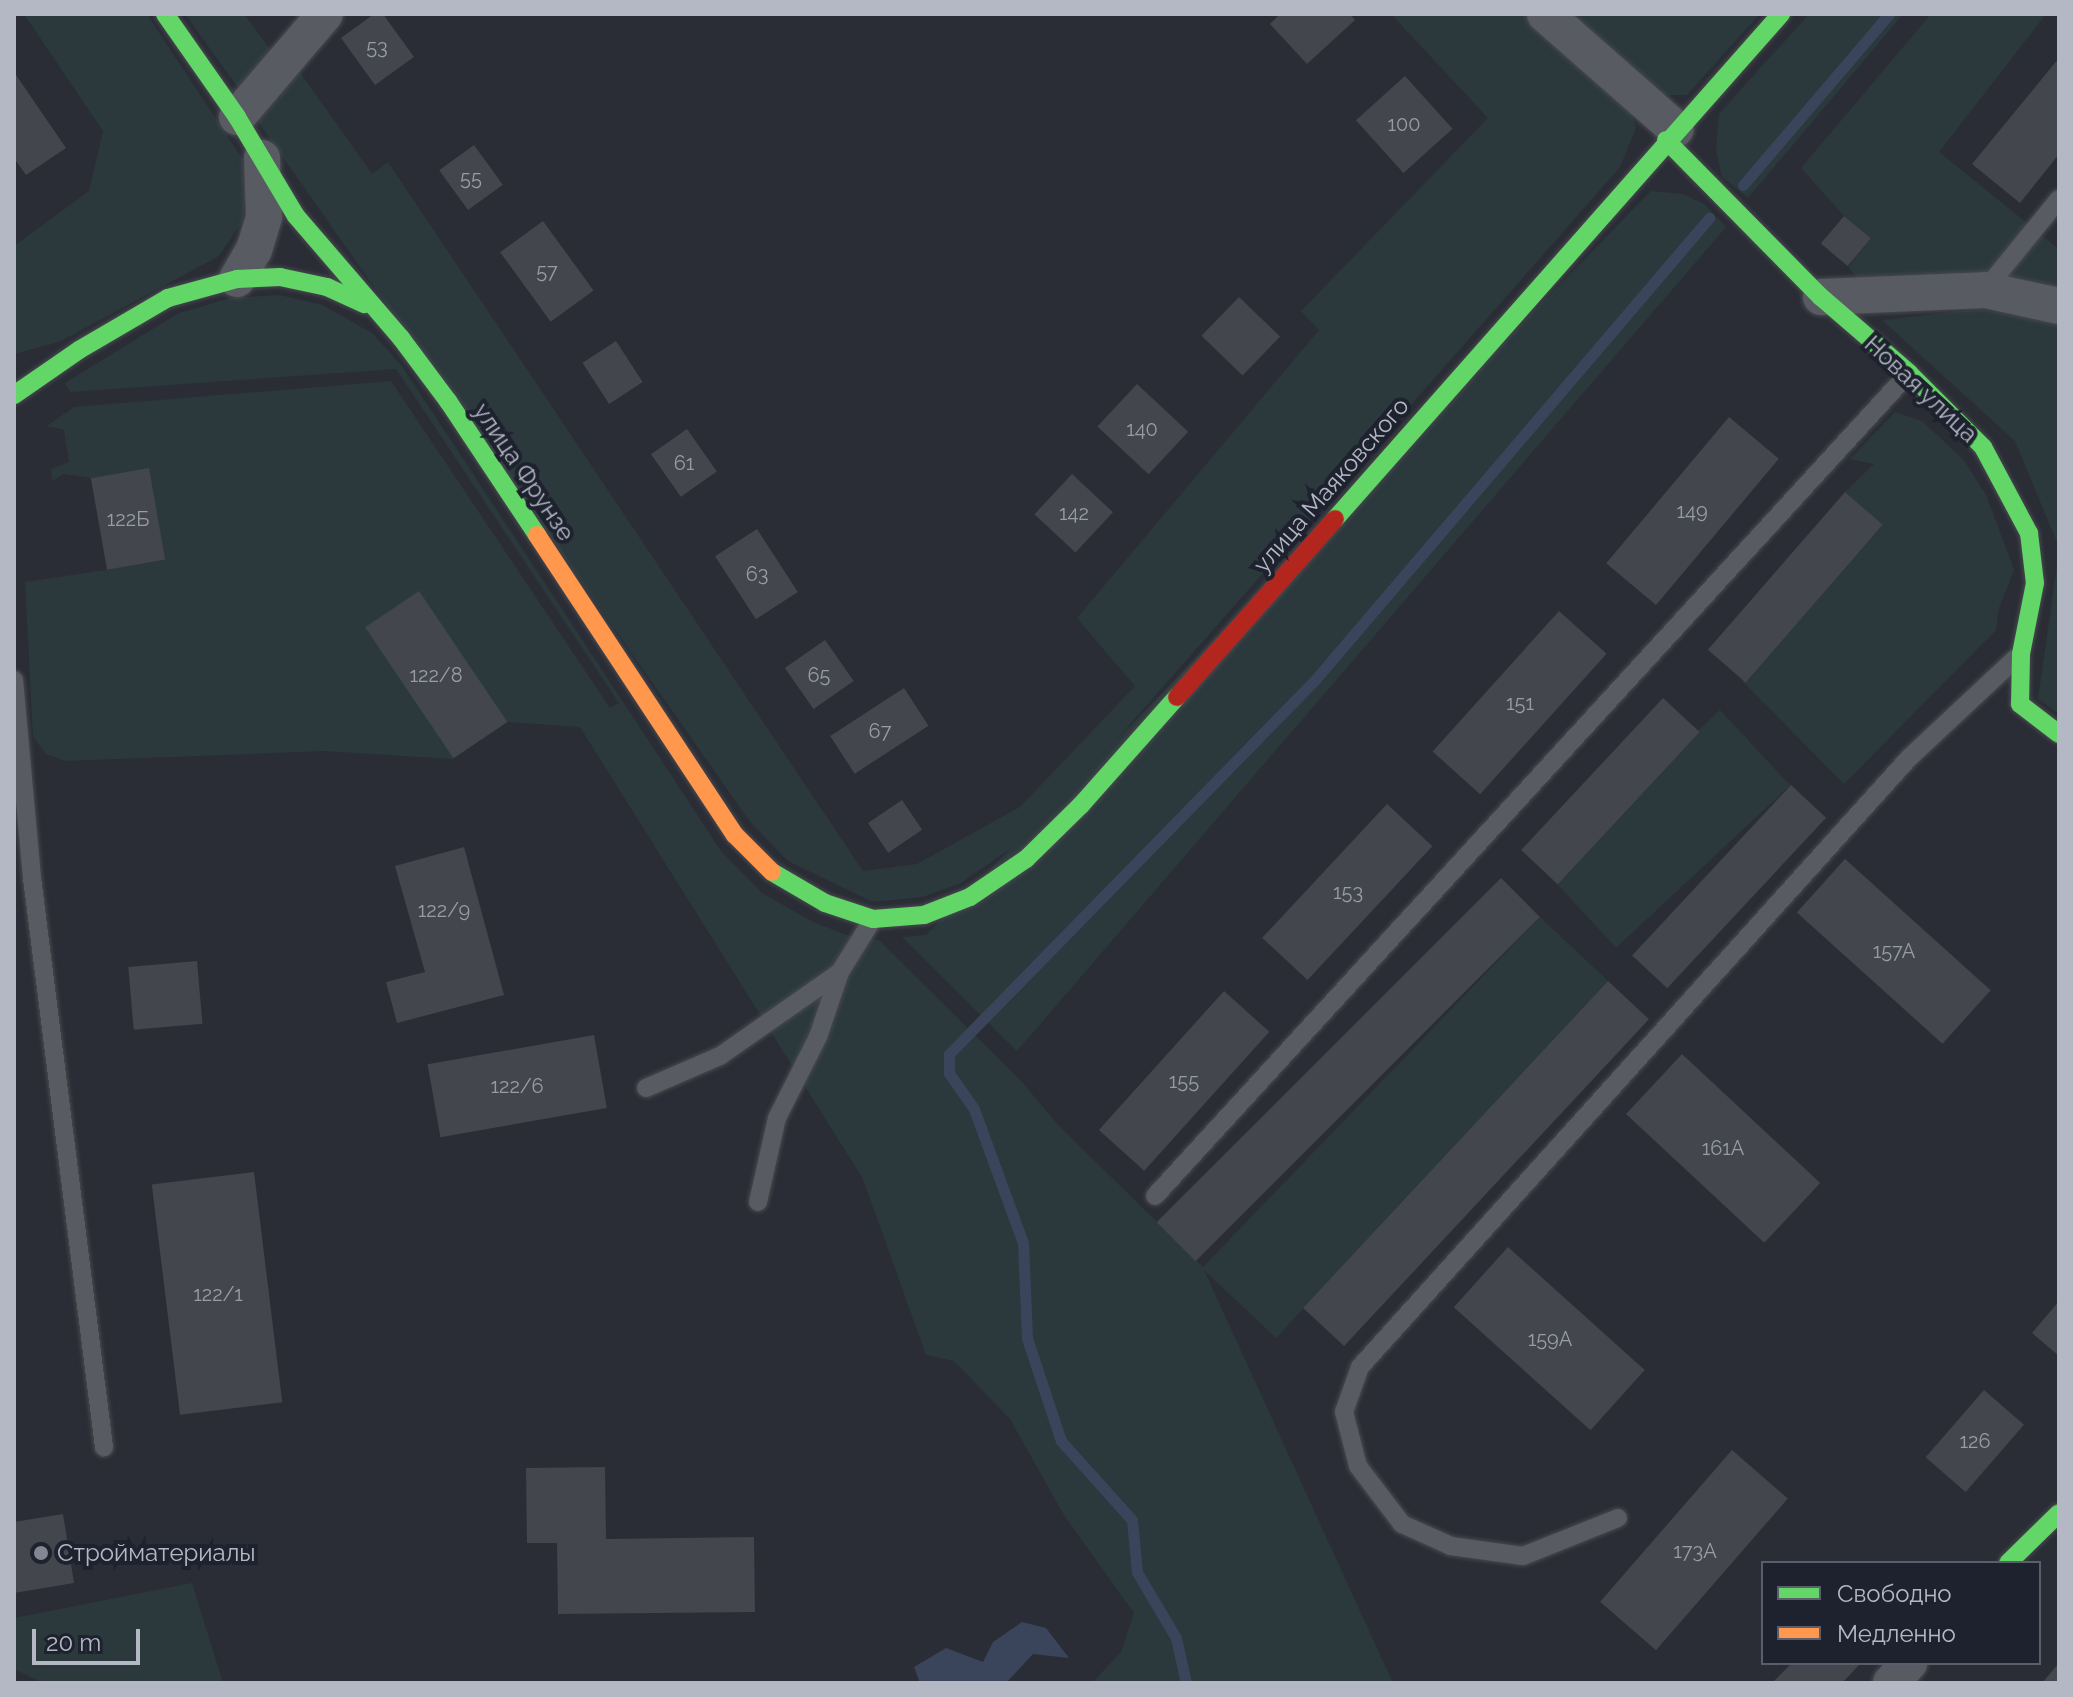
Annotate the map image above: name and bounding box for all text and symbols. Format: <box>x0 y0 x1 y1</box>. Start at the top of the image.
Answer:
house number: 53 <box>366 35 388 59</box>
house number: 100 <box>1387 112 1421 136</box>
house number: 55 <box>460 166 482 190</box>
house number: 57 <box>536 259 558 283</box>
street label: Новая улица <box>1858 329 1984 449</box>
street label: улица Маяковского <box>1247 392 1415 578</box>
street label: улица Фрунзе <box>467 398 581 546</box>
house number: 140 <box>1126 417 1158 441</box>
house number: 61 <box>674 451 694 475</box>
house number: 149 <box>1676 499 1708 523</box>
house number: 142 <box>1059 501 1089 525</box>
house number: 122Б <box>107 507 149 531</box>
house number: 63 <box>746 562 768 586</box>
house number: 122/8 <box>409 663 463 687</box>
house number: 65 <box>808 663 830 687</box>
house number: 151 <box>1506 691 1534 715</box>
house number: 67 <box>869 719 891 743</box>
house number: 153 <box>1333 880 1363 904</box>
house number: 122/9 <box>418 898 470 922</box>
house number: 157А <box>1873 939 1915 963</box>
house number: 155 <box>1169 1069 1199 1093</box>
house number: 122/6 <box>490 1074 544 1098</box>
house number: 161А <box>1702 1136 1744 1160</box>
house number: 122/1 <box>193 1282 243 1306</box>
house number: 159А <box>1528 1327 1572 1351</box>
house number: 126 <box>1959 1429 1991 1453</box>
place label: Стройматериалы <box>57 1539 256 1567</box>
house number: 173А <box>1673 1539 1717 1563</box>
marker: Стройматериалы <box>32 1544 50 1562</box>
legend <box>1761 1561 2041 1665</box>
text: Свободно <box>1837 1579 1952 1608</box>
scale bar <box>36 1613 144 1663</box>
text: Медленно <box>1837 1619 1956 1648</box>
text: 20 m <box>46 1628 101 1657</box>

